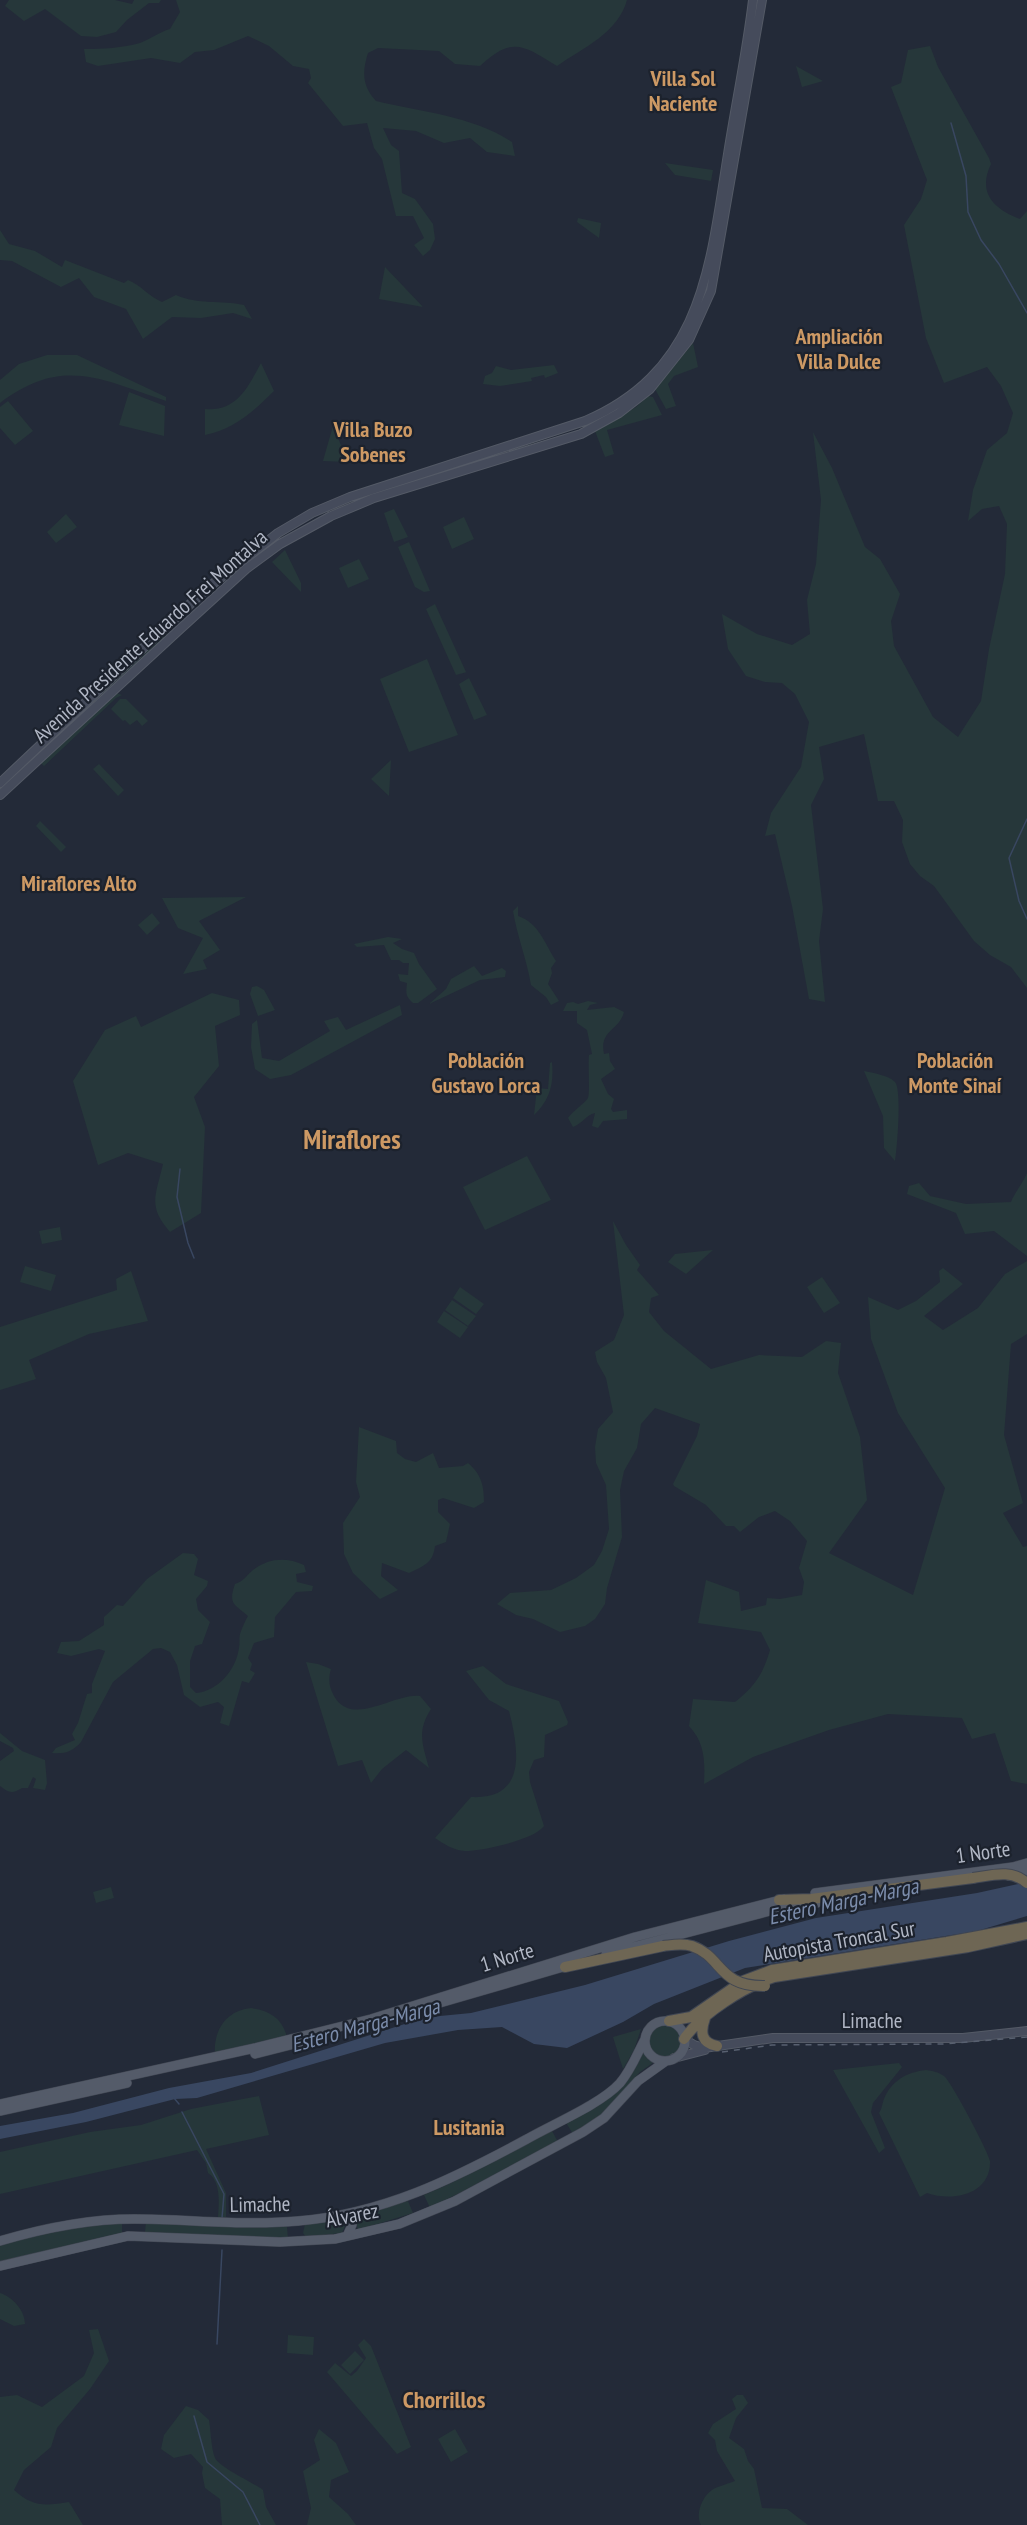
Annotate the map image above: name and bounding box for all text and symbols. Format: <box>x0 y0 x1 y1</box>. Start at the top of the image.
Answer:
district label: Villa Sol Naciente <box>649 64 717 117</box>
district label: Ampliación Villa Dulce <box>794 322 883 375</box>
district label: Villa Buzo Sobenes <box>333 415 413 468</box>
street label: Avenida Presidente Eduardo Frei Montalva <box>27 524 273 748</box>
district label: Miraflores Alto <box>21 869 137 897</box>
district label: Población Gustavo Lorca <box>432 1046 540 1099</box>
district label: Población Monte Sinaí <box>908 1046 1002 1099</box>
district label: Miraflores <box>303 1122 401 1156</box>
street label: 1 Norte <box>954 1835 1012 1869</box>
water label: Estero Marga-Marga <box>765 1871 922 1931</box>
street label: Autopista Troncal Sur <box>761 1914 917 1968</box>
street label: 1 Norte <box>477 1936 537 1978</box>
water label: Estero Marga-Marga <box>288 1991 444 2058</box>
street label: Limache <box>842 2007 902 2034</box>
district label: Lusitania <box>433 2113 505 2141</box>
street label: Limache <box>229 2190 291 2218</box>
street label: Álvarez <box>323 2197 381 2233</box>
district label: Chorrillos <box>403 2384 485 2415</box>

